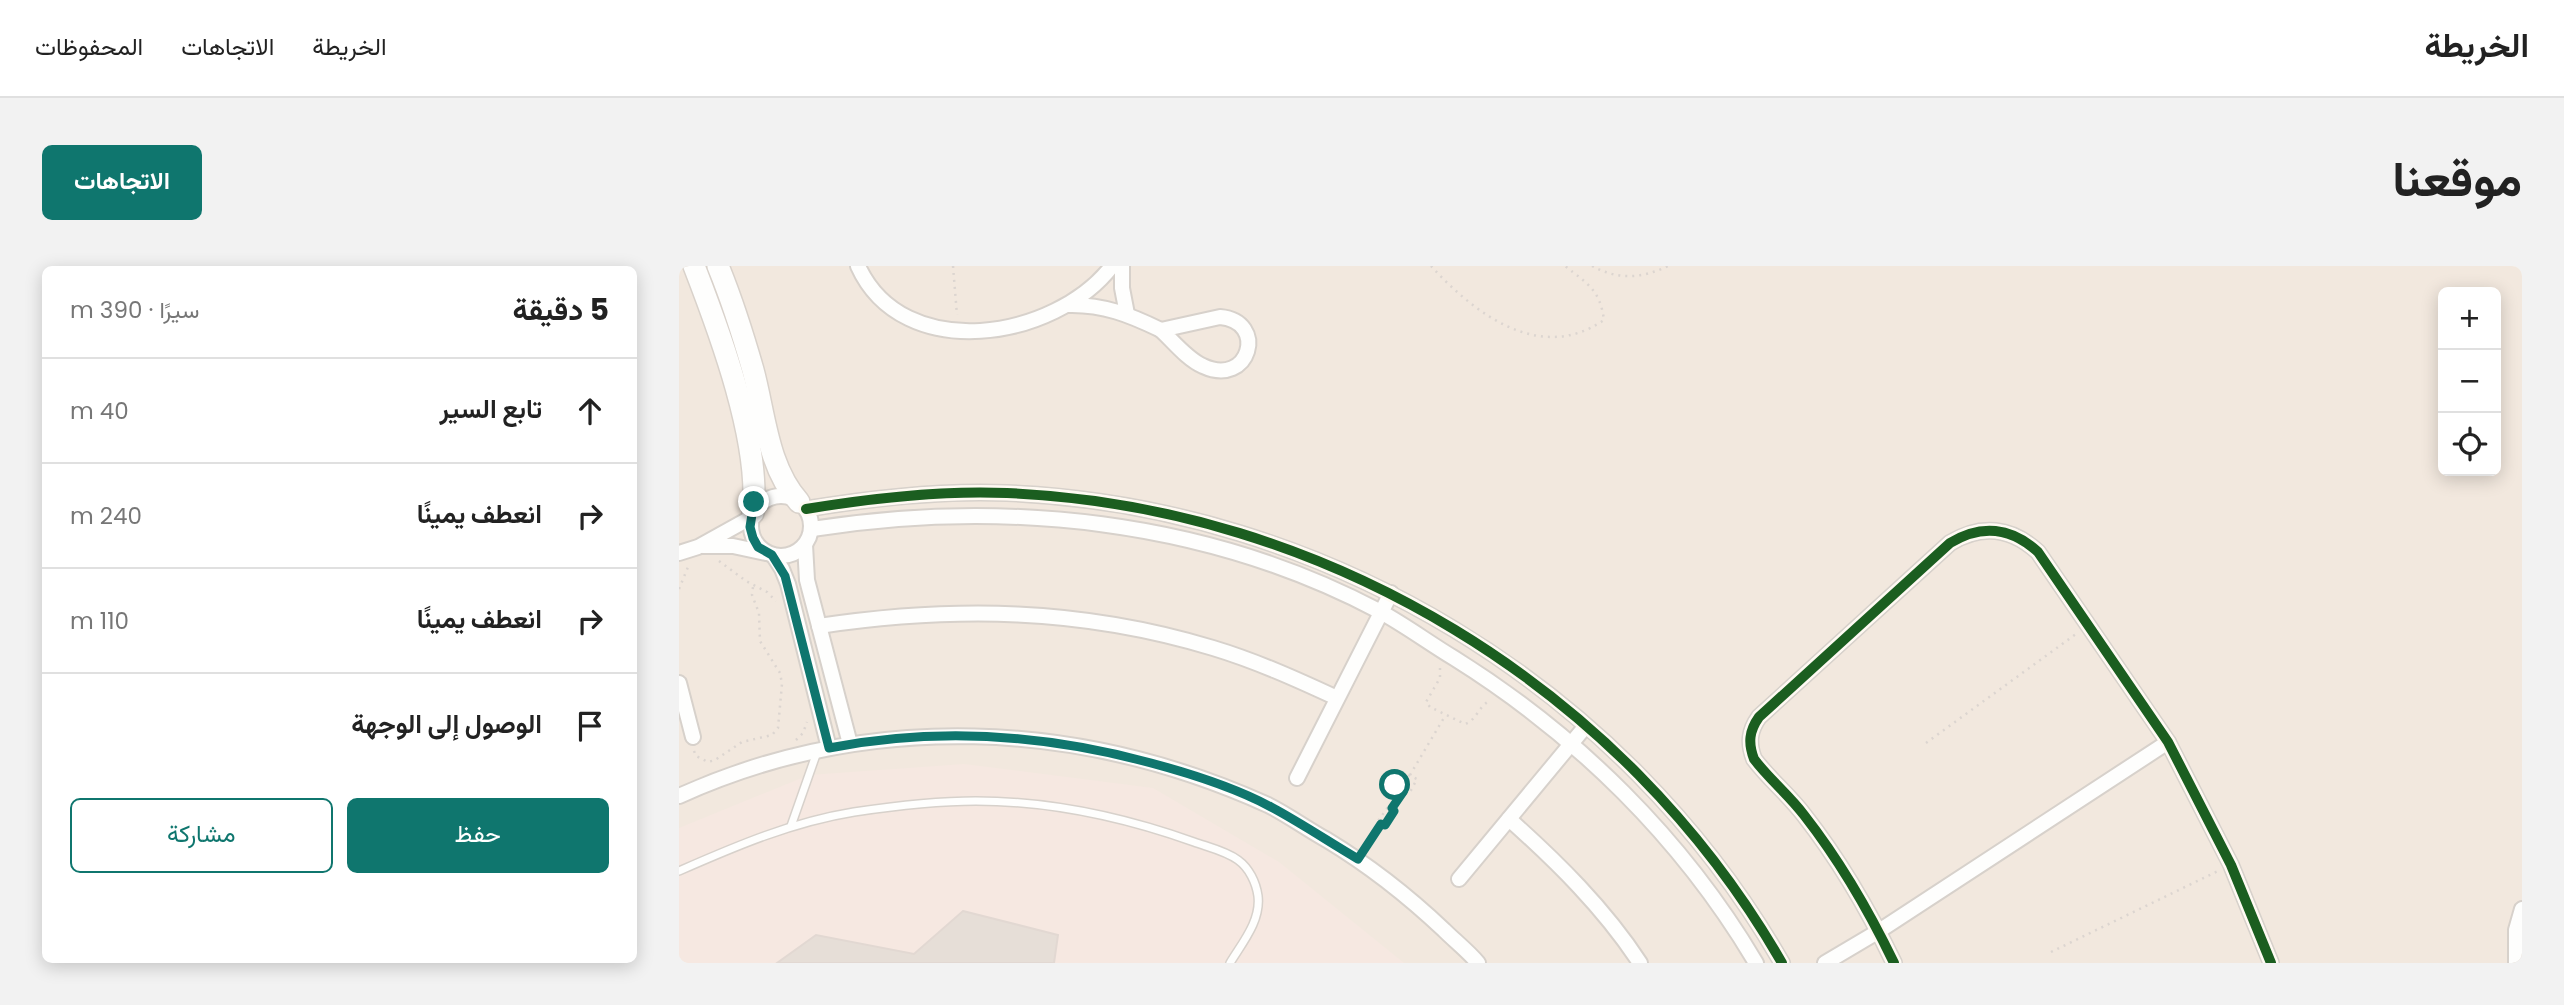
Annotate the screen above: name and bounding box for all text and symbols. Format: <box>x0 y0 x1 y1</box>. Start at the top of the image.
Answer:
text: الخريطة <box>2425 22 2529 69</box>
text: المحفوظات <box>35 30 143 63</box>
text: الاتجاهات <box>181 30 274 63</box>
text: الخريطة <box>312 30 387 63</box>
button: الاتجاهات <box>42 145 202 220</box>
text: موقعنا <box>2392 145 2522 213</box>
map controls <box>2438 287 2501 476</box>
button: + <box>2438 287 2501 350</box>
text: 5 دقيقة <box>512 288 609 331</box>
text: سيرًا · 390 m <box>70 294 199 326</box>
button: − <box>2438 350 2501 413</box>
text: تابع السير <box>440 391 542 427</box>
icon: ahead <box>571 392 609 430</box>
text: 40 m <box>70 395 129 427</box>
button: locate <box>2438 413 2501 476</box>
route end <box>738 486 769 517</box>
text: انعطف يمينًا <box>417 496 542 532</box>
icon: right <box>571 497 609 535</box>
text: 240 m <box>70 500 142 532</box>
text: انعطف يمينًا <box>417 601 542 637</box>
icon: right <box>571 602 609 640</box>
text: 110 m <box>70 605 129 637</box>
text: الوصول إلى الوجهة <box>351 706 542 742</box>
icon: arrive <box>571 707 609 745</box>
route start <box>1379 769 1410 800</box>
button: مشاركة <box>70 798 333 873</box>
button: حفظ <box>347 798 609 873</box>

